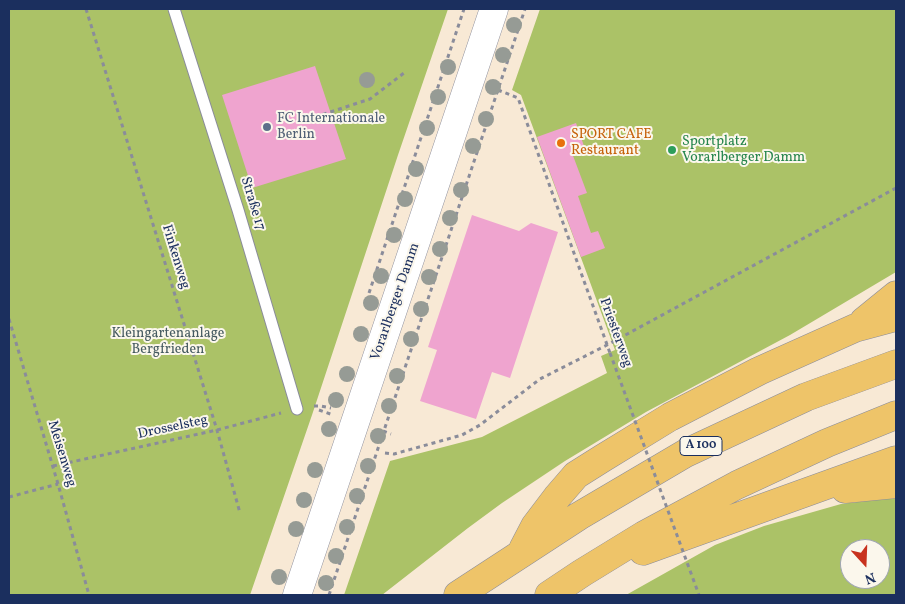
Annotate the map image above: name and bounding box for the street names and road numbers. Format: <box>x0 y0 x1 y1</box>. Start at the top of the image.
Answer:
street label: Straße 17 <box>236 175 268 233</box>
street label: Finkenweg <box>157 223 193 291</box>
street label: Vorarlberger Damm <box>368 241 424 363</box>
street label: Priesterweg <box>595 296 635 370</box>
street label: Drosselsteg <box>137 412 209 444</box>
street label: Meisenweg <box>43 419 79 489</box>
road number: A 100 <box>680 436 722 456</box>

